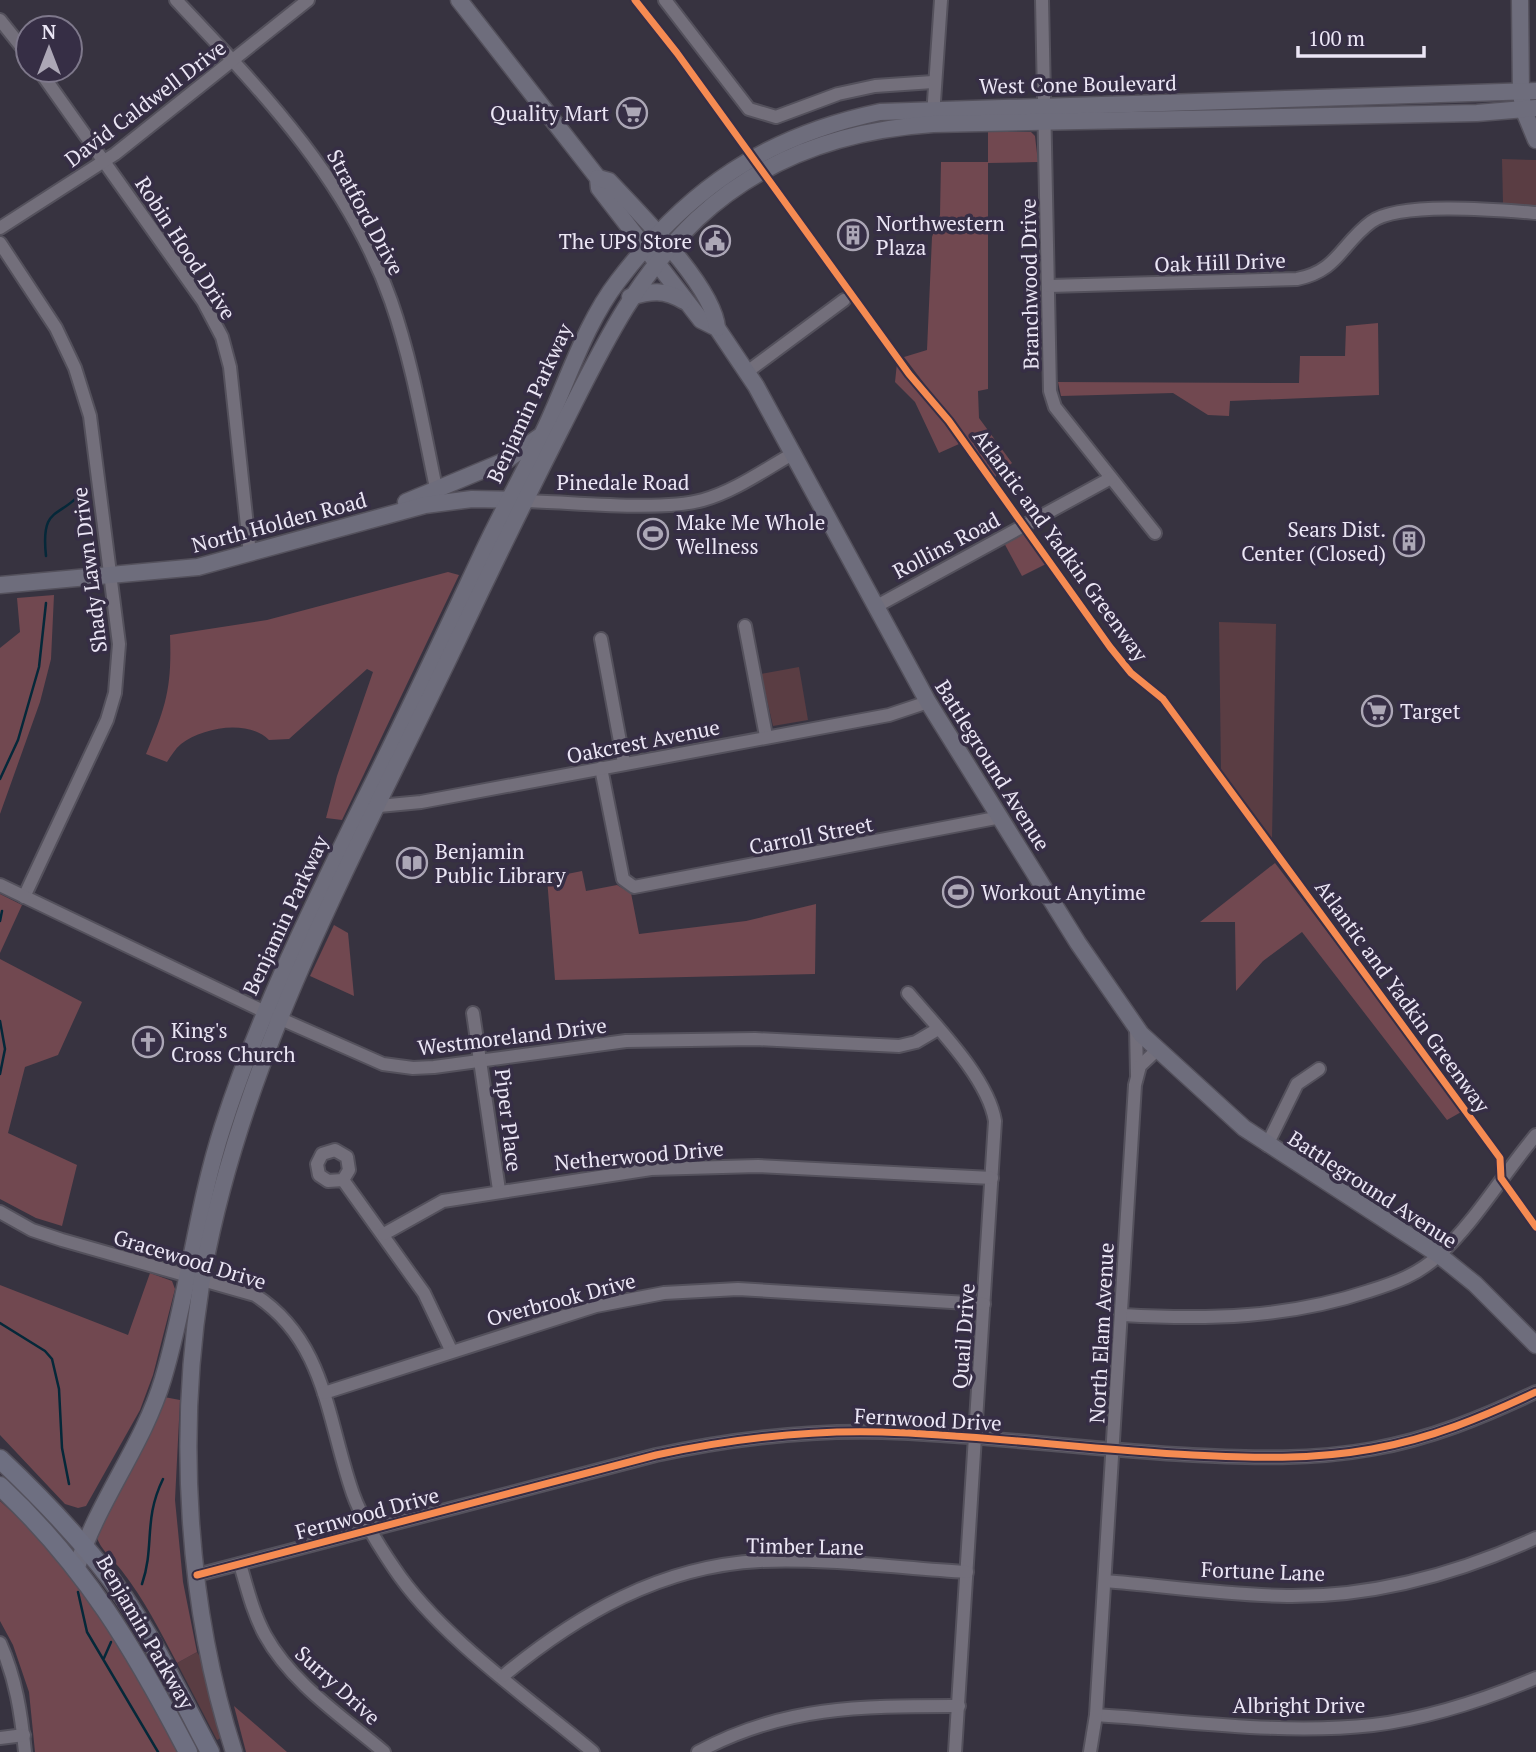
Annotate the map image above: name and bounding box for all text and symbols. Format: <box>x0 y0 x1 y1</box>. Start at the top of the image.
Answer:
north arrow <box>14 14 84 84</box>
scale bar <box>1298 14 1424 58</box>
text: N <box>42 19 57 44</box>
text: 100 m <box>1308 24 1365 52</box>
street label: David Caldwell Drive <box>59 33 231 173</box>
street label: West Cone Boulevard <box>979 68 1177 100</box>
supermarket icon: Quality Mart <box>615 96 649 130</box>
place label: Quality Mart <box>490 99 609 127</box>
street label: Stratford Drive <box>321 144 411 280</box>
street label: Robin Hood Drive <box>129 171 243 325</box>
street label: Branchwood Drive <box>1014 198 1044 370</box>
place label: Northwestern Plaza <box>876 209 1005 261</box>
building icon: Northwestern Plaza <box>836 218 870 252</box>
public building icon: The UPS Store <box>698 224 732 258</box>
place label: The UPS Store <box>559 227 692 255</box>
street label: Oak Hill Drive <box>1154 246 1286 278</box>
street label: Benjamin Parkway <box>480 318 578 487</box>
street label: Atlantic and Yadkin Greenway <box>967 423 1155 667</box>
street label: Pinedale Road <box>557 468 690 496</box>
street label: North Holden Road <box>188 485 370 559</box>
street label: Shady Lawn Drive <box>65 486 113 654</box>
street label: Rollins Road <box>888 505 1005 585</box>
place label: Make Me Whole Wellness <box>676 508 825 560</box>
place label: Sears Dist. Center (Closed) <box>1241 515 1386 567</box>
sports icon: Make Me Whole Wellness <box>636 517 670 551</box>
building icon: Sears Dist. Center (Closed) <box>1392 524 1426 558</box>
street label: Battleground Avenue <box>929 674 1057 856</box>
supermarket icon: Target <box>1360 694 1394 728</box>
place label: Target <box>1400 697 1461 725</box>
street label: Oakcrest Avenue <box>564 712 722 770</box>
street label: Carroll Street <box>747 809 876 861</box>
street label: Benjamin Parkway <box>236 830 334 999</box>
place label: Benjamin Public Library <box>435 837 566 889</box>
library icon: Benjamin Public Library <box>395 846 429 880</box>
street label: Atlantic and Yadkin Greenway <box>1309 874 1497 1118</box>
sports icon: Workout Anytime <box>941 875 975 909</box>
place label: Workout Anytime <box>981 878 1146 906</box>
street label: Westmoreland Drive <box>416 1011 608 1061</box>
place label: King's Cross Church <box>171 1016 296 1068</box>
church icon: King's Cross Church <box>131 1025 165 1059</box>
street label: Piper Place <box>489 1067 529 1173</box>
street label: Battleground Avenue <box>1283 1124 1463 1254</box>
street label: Netherwood Drive <box>553 1134 725 1176</box>
street label: Gracewood Drive <box>110 1222 270 1296</box>
street label: North Elam Avenue <box>1082 1242 1120 1424</box>
street label: Overbrook Drive <box>483 1266 639 1332</box>
street label: Quail Drive <box>945 1282 981 1390</box>
street label: Fernwood Drive <box>854 1401 1002 1437</box>
street label: Fernwood Drive <box>292 1480 442 1546</box>
street label: Timber Lane <box>746 1531 864 1561</box>
street label: Benjamin Parkway <box>91 1550 202 1714</box>
street label: Fortune Lane <box>1200 1555 1326 1587</box>
street label: Surry Drive <box>289 1639 387 1731</box>
street label: Albright Drive <box>1233 1691 1365 1719</box>

